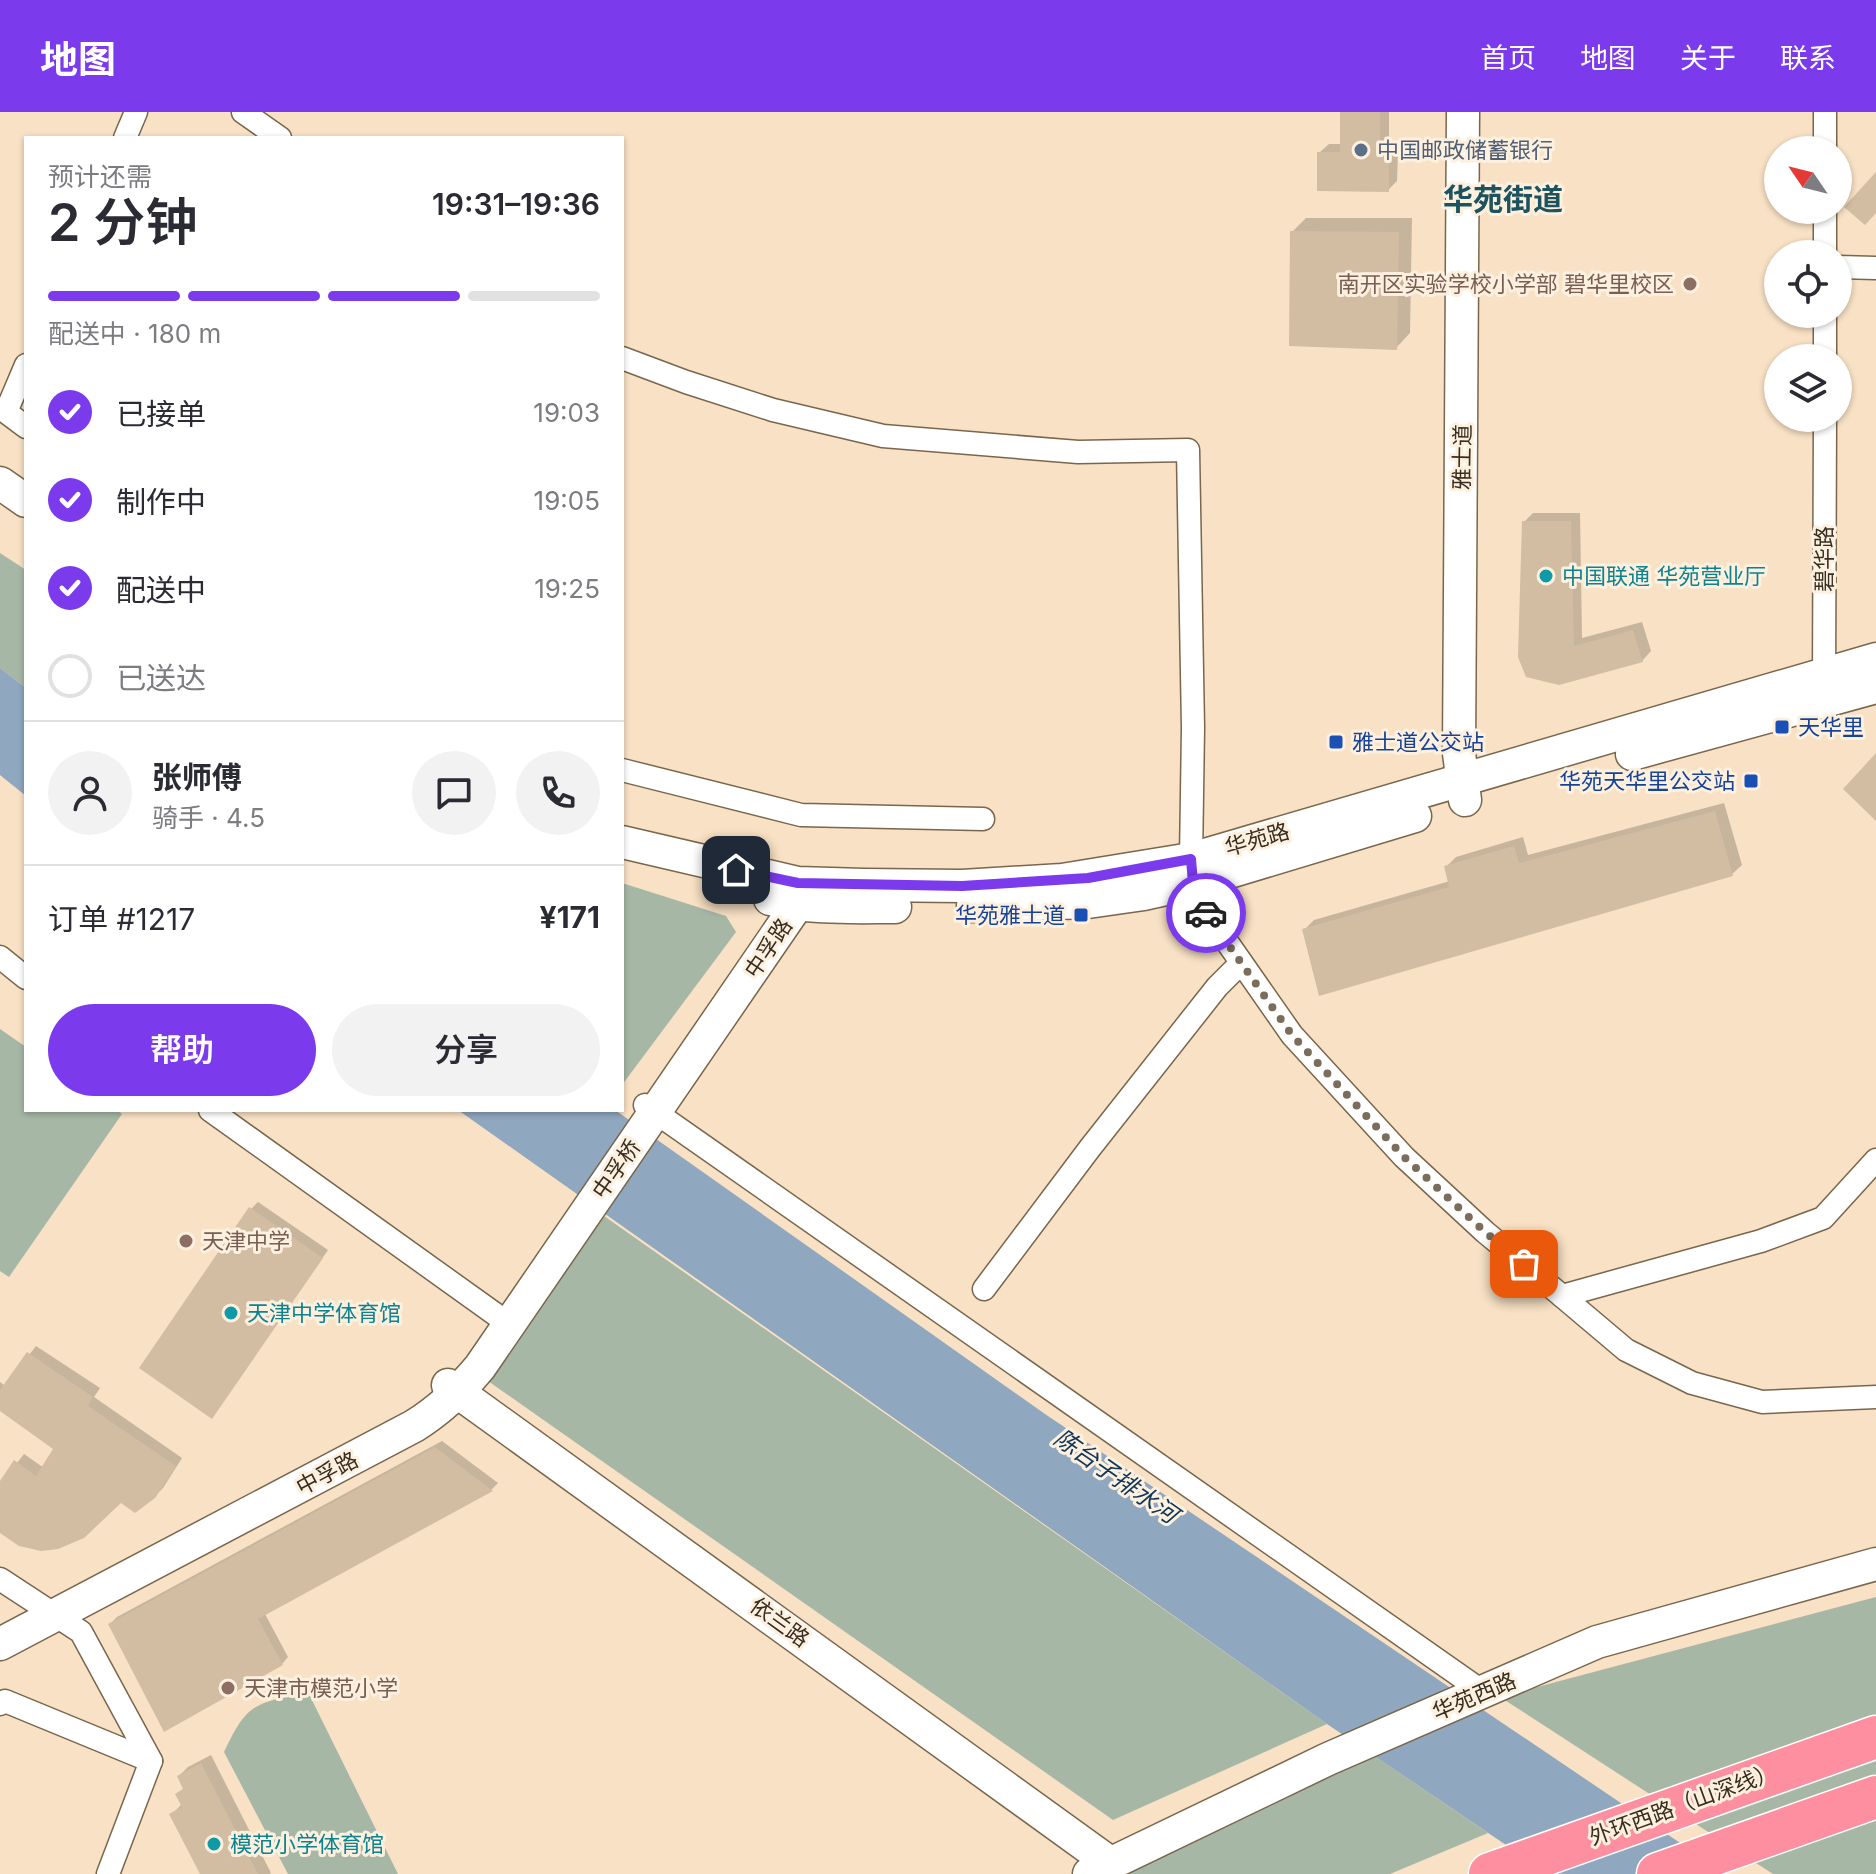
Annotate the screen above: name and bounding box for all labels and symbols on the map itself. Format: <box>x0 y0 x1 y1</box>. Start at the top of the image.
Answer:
north arrow <box>1764 136 1852 224</box>
place label: 中国邮政储蓄银行 <box>1377 137 1553 163</box>
marker: 中国邮政储蓄银行 <box>1352 141 1370 159</box>
district label: 华苑街道 <box>1443 181 1563 217</box>
place label: 南开区实验学校小学部 碧华里校区 <box>1338 271 1674 297</box>
marker: 南开区实验学校小学部 碧华里校区 <box>1681 275 1699 293</box>
street label: 雅士道 <box>1448 424 1476 490</box>
street label: 碧华路 <box>1811 526 1837 592</box>
place label: 中国联通 华苑营业厅 <box>1562 563 1766 589</box>
marker: 中国联通 华苑营业厅 <box>1537 567 1555 585</box>
place label: 天华里 <box>1798 714 1864 740</box>
marker: 天华里 <box>1773 718 1791 736</box>
place label: 雅士道公交站 <box>1352 729 1484 755</box>
marker: 雅士道公交站 <box>1327 733 1345 751</box>
place label: 华苑天华里公交站 <box>1559 768 1735 794</box>
marker: 华苑天华里公交站 <box>1742 772 1760 790</box>
street label: 华苑路 <box>1222 817 1292 861</box>
pin <box>702 836 770 904</box>
courier <box>1166 873 1246 953</box>
place label: 华苑雅士道 <box>955 902 1065 928</box>
marker: 华苑雅士道 <box>1072 906 1090 924</box>
street label: 中孚路 <box>739 913 797 983</box>
street label: 中孚桥 <box>586 1135 646 1203</box>
place label: 天津中学 <box>202 1228 290 1254</box>
pin <box>1490 1230 1558 1298</box>
marker: 天津中学 <box>177 1232 195 1250</box>
place label: 天津中学体育馆 <box>247 1300 401 1326</box>
marker: 天津中学体育馆 <box>222 1304 240 1322</box>
water label: 陈台子排水河 <box>1049 1423 1187 1531</box>
street label: 中孚路 <box>292 1446 362 1500</box>
street label: 依兰路 <box>746 1592 814 1652</box>
street label: 华苑西路 <box>1428 1667 1520 1725</box>
place label: 天津市模范小学 <box>244 1675 398 1701</box>
marker: 天津市模范小学 <box>219 1679 237 1697</box>
street label: 外环西路（山深线） <box>1586 1758 1780 1850</box>
place label: 模范小学体育馆 <box>230 1831 384 1857</box>
marker: 模范小学体育馆 <box>205 1835 223 1853</box>

